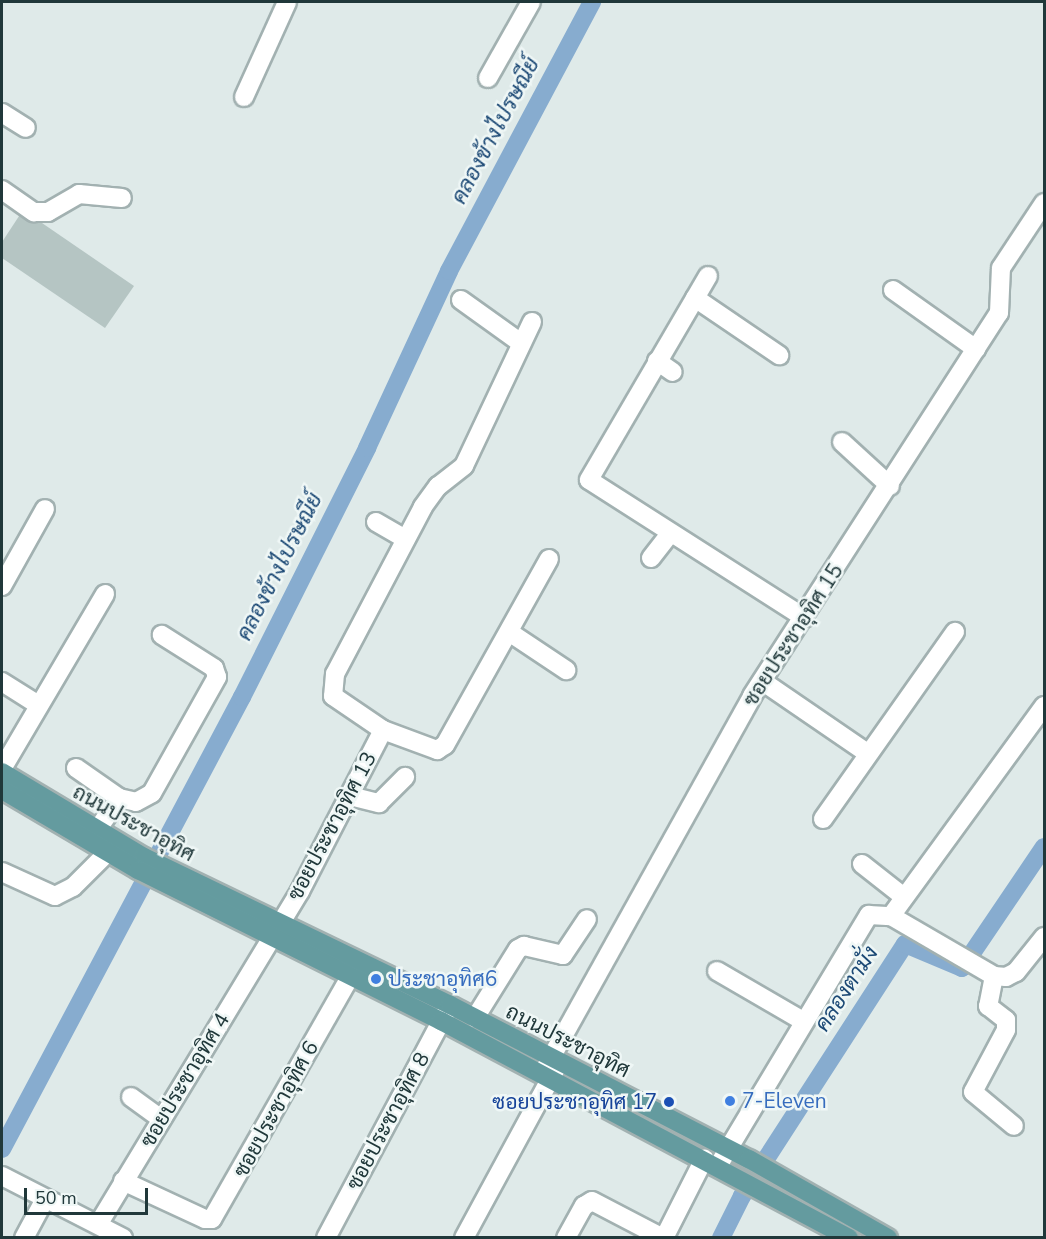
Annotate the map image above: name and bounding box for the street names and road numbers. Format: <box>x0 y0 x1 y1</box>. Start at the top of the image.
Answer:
street label: ซอยประชาอุทิศ 15 <box>738 559 848 711</box>
street label: ซอยประชาอุทิศ 13 <box>282 747 382 905</box>
street label: ถนนประชาอุทิศ <box>69 779 199 867</box>
street label: ถนนประชาอุทิศ <box>502 999 634 1083</box>
street label: ซอยประชาอุทิศ 4 <box>135 1008 235 1152</box>
street label: ซอยประชาอุทิศ 6 <box>228 1036 324 1182</box>
street label: ซอยประชาอุทิศ 8 <box>341 1048 435 1194</box>

